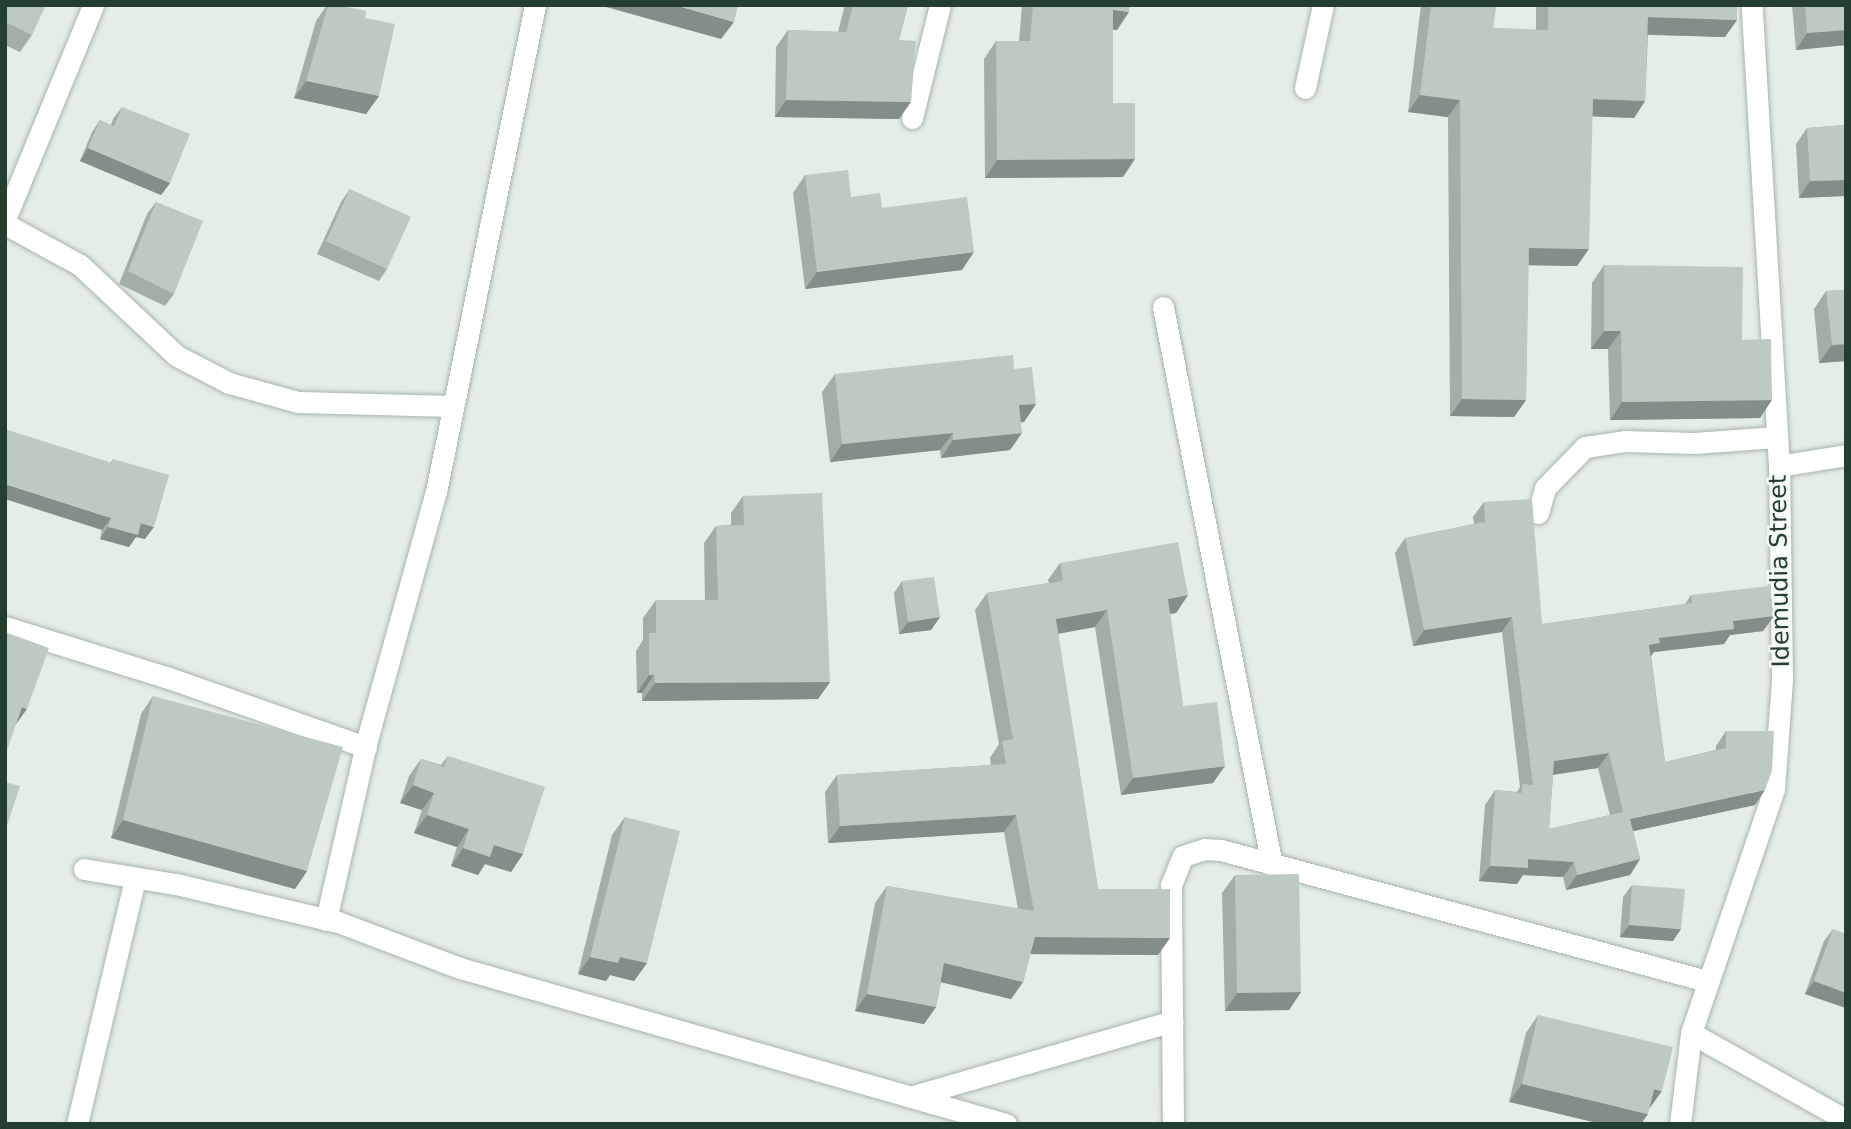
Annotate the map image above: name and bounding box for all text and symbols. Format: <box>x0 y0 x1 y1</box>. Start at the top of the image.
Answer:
street label: Idemudia Street <box>1764 474 1796 668</box>

